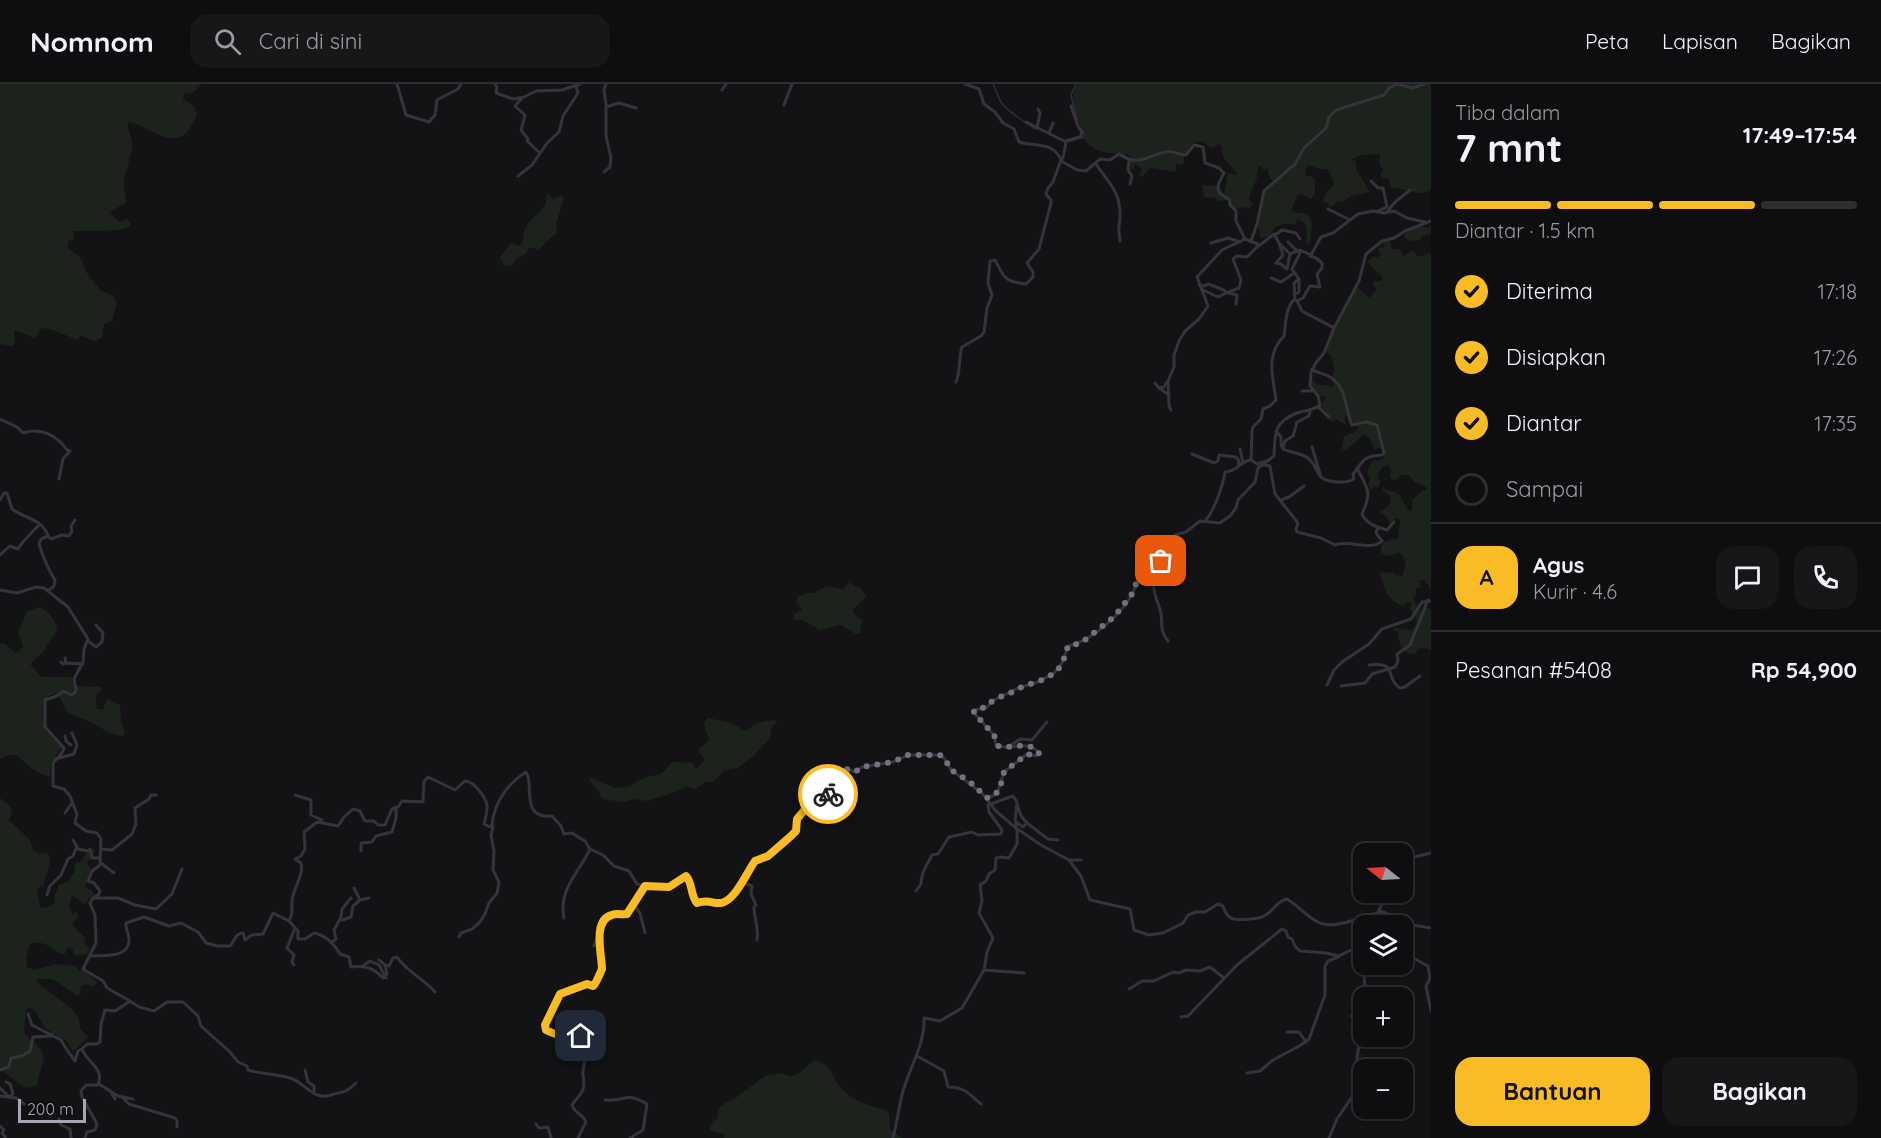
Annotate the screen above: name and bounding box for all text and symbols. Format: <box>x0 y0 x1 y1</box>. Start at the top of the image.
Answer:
search box <box>190 14 610 68</box>
text: Nomnom <box>30 24 154 59</box>
icon: search <box>211 25 244 58</box>
text: Cari di sini <box>259 27 362 55</box>
text: Peta <box>1585 28 1629 54</box>
text: Lapisan <box>1662 28 1738 54</box>
text: Bagikan <box>1771 28 1851 54</box>
text: Tiba dalam <box>1455 100 1560 125</box>
text: 17:49–17:54 <box>1743 121 1857 149</box>
text: 7 mnt <box>1455 123 1562 172</box>
text: Diantar · 1.5 km <box>1455 218 1595 243</box>
icon: check <box>1455 275 1488 308</box>
text: Diterima <box>1506 277 1593 305</box>
text: 17:18 <box>1817 279 1857 304</box>
icon: check <box>1455 341 1488 374</box>
text: Disiapkan <box>1506 343 1606 371</box>
text: 17:26 <box>1814 345 1857 370</box>
icon: check <box>1455 407 1488 440</box>
text: Diantar <box>1506 409 1582 437</box>
text: 17:35 <box>1814 411 1857 436</box>
text: Sampai <box>1506 475 1583 503</box>
pin <box>1135 535 1186 586</box>
icon: bag <box>1144 544 1177 577</box>
button: chat <box>1716 546 1779 609</box>
button: phone <box>1794 546 1857 609</box>
text: Agus <box>1533 551 1584 579</box>
text: A <box>1479 563 1494 591</box>
text: Kurir · 4.6 <box>1533 579 1617 604</box>
text: Pesanan #5408 <box>1455 656 1612 684</box>
text: Rp 54,900 <box>1751 656 1857 684</box>
courier <box>798 764 858 824</box>
icon: bike <box>812 778 845 811</box>
north arrow <box>1353 843 1413 903</box>
map controls <box>1353 843 1413 1119</box>
button: layers <box>1353 915 1413 975</box>
button: + <box>1353 987 1413 1047</box>
pin <box>555 1010 606 1061</box>
icon: home <box>564 1019 597 1052</box>
button: Bantuan <box>1455 1057 1650 1126</box>
button: Bagikan <box>1662 1057 1857 1126</box>
button: − <box>1353 1059 1413 1119</box>
scale bar <box>18 1096 86 1124</box>
text: 200 m <box>27 1099 74 1119</box>

